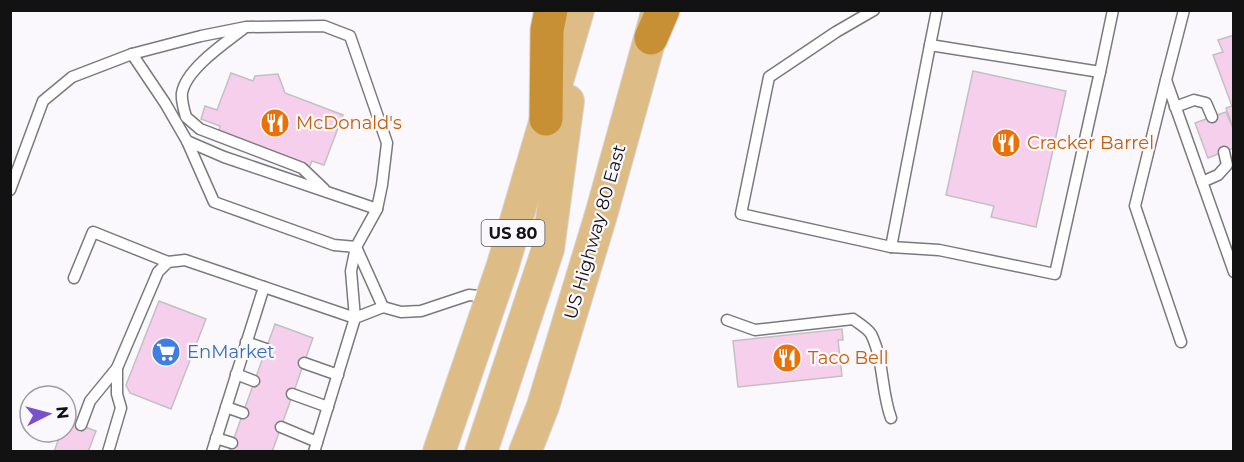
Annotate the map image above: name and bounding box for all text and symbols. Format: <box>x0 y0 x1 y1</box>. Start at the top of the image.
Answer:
restaurant icon: McDonald's <box>259 107 291 139</box>
place label: McDonald's <box>296 112 402 134</box>
restaurant icon: Cracker Barrel <box>990 127 1022 159</box>
place label: Cracker Barrel <box>1027 132 1154 154</box>
street label: US Highway 80 East <box>560 142 630 322</box>
road number: US 80 <box>482 220 544 246</box>
supermarket icon: EnMarket <box>150 336 182 368</box>
place label: EnMarket <box>187 341 275 363</box>
restaurant icon: Taco Bell <box>771 342 803 374</box>
place label: Taco Bell <box>808 347 889 369</box>
north arrow <box>18 384 78 444</box>
text: N <box>52 405 73 420</box>

